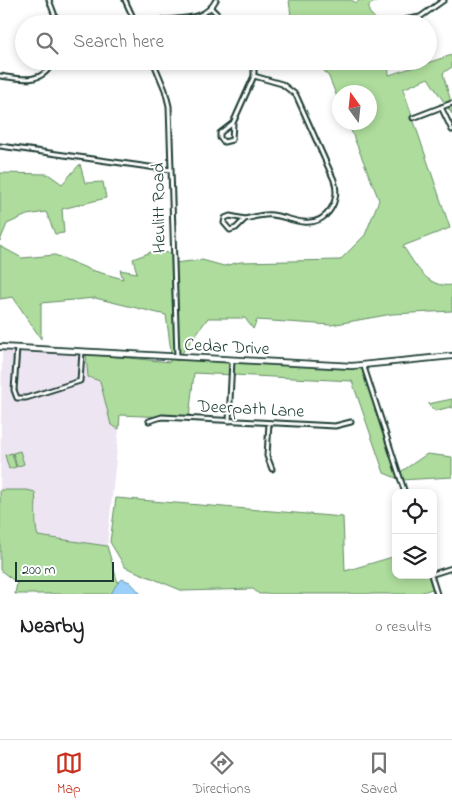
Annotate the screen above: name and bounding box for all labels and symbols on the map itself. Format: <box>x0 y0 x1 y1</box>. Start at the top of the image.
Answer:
north arrow <box>332 85 377 130</box>
street label: Heulitt Road <box>146 162 174 254</box>
street label: Cedar Drive <box>184 333 271 363</box>
street label: Deerpath Lane <box>196 394 306 426</box>
scale bar <box>15 559 114 582</box>

